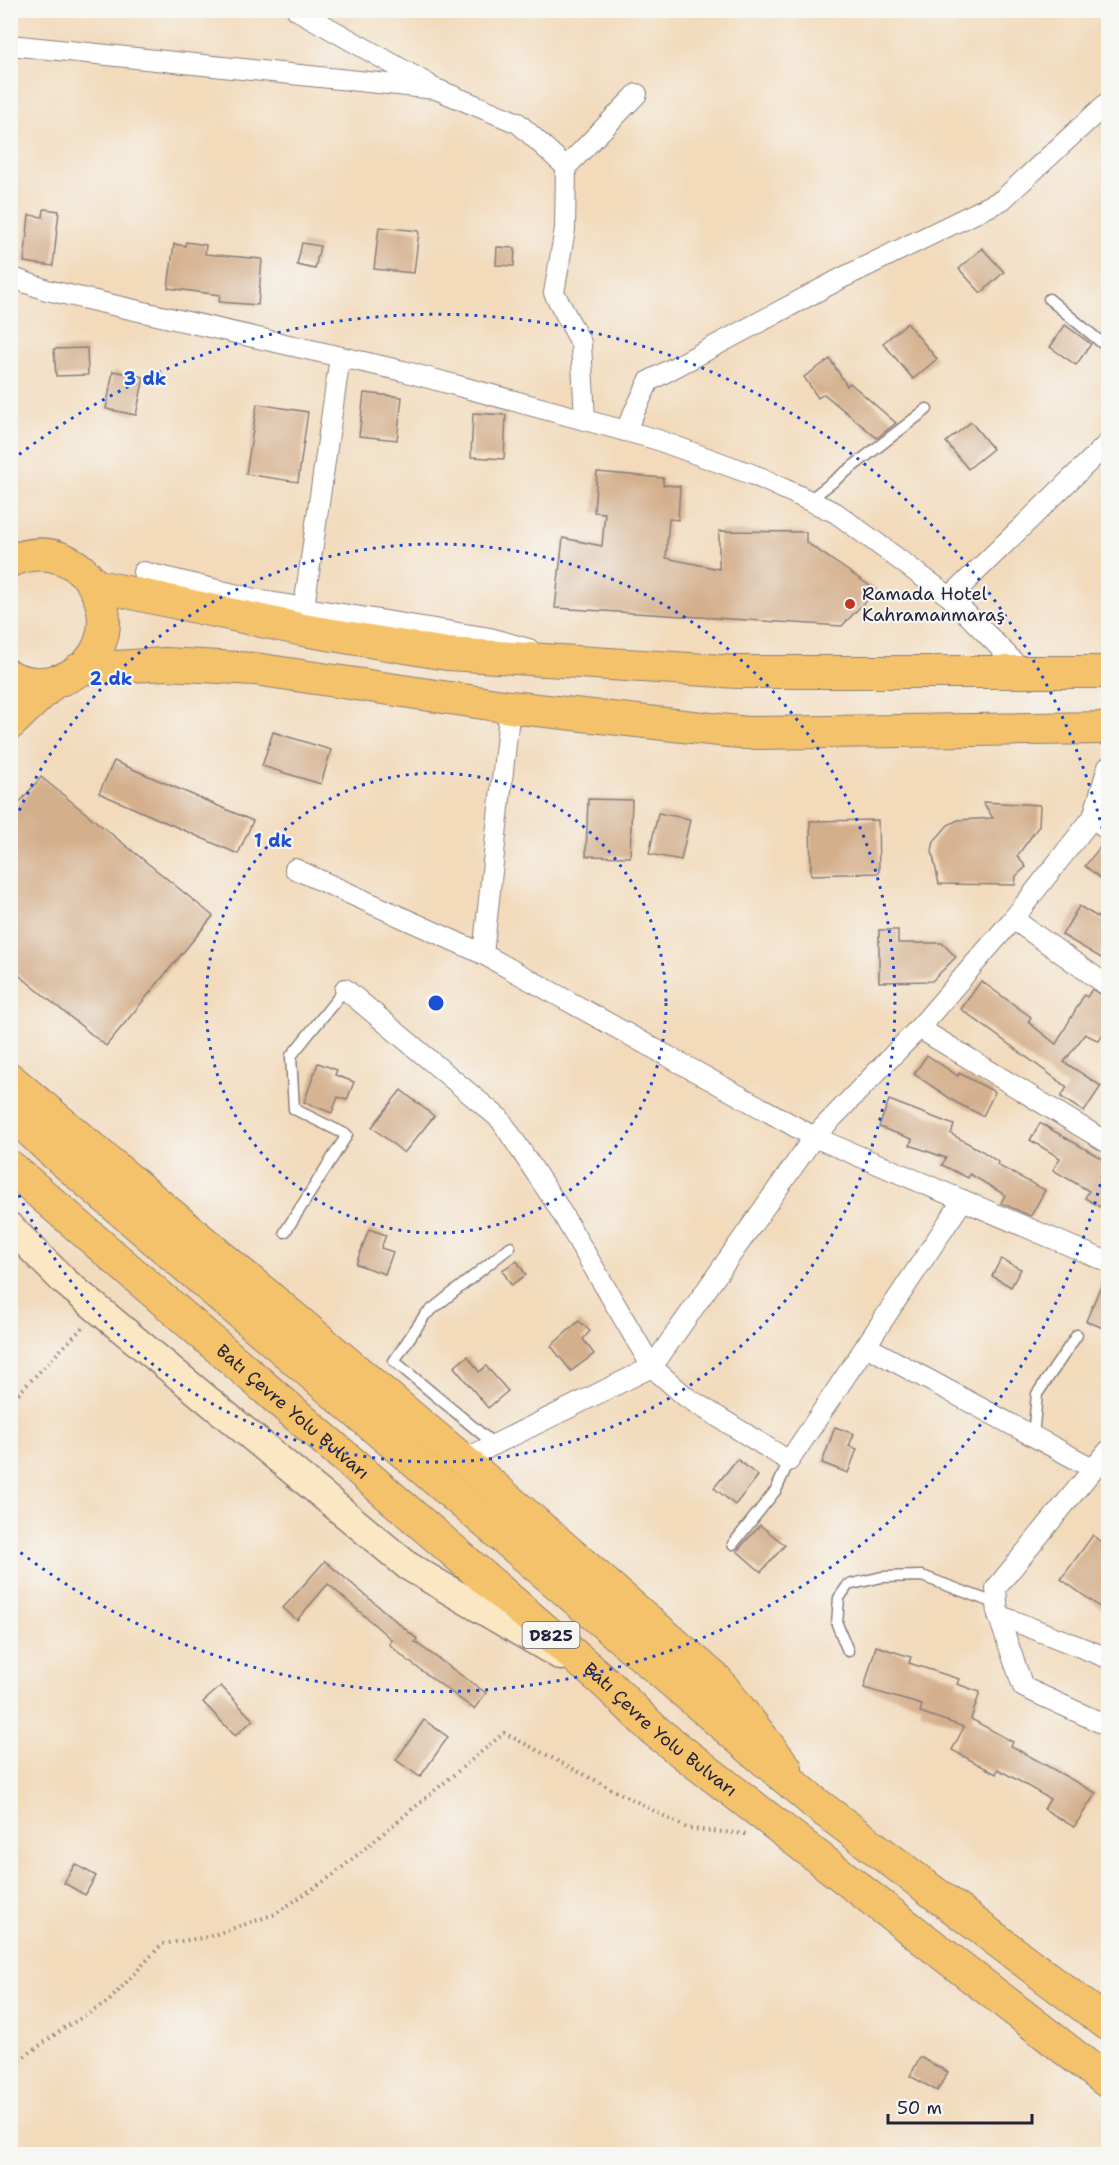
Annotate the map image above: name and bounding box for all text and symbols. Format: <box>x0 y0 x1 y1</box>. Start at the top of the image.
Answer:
text: 3 dk <box>124 367 166 391</box>
place label: Ramada Hotel Kahramanmaraş <box>862 582 1005 627</box>
marker: Ramada Hotel Kahramanmaraş <box>843 597 857 611</box>
text: 2 dk <box>90 667 132 691</box>
text: 1 dk <box>254 829 292 853</box>
centre of rings <box>426 993 446 1013</box>
street label: Batı Çevre Yolu Bulvarı <box>211 1339 374 1485</box>
road number: D825 <box>522 1622 580 1648</box>
street label: Batı Çevre Yolu Bulvarı <box>578 1657 742 1802</box>
scale bar <box>888 2087 1032 2125</box>
text: 50 m <box>897 2096 942 2120</box>

